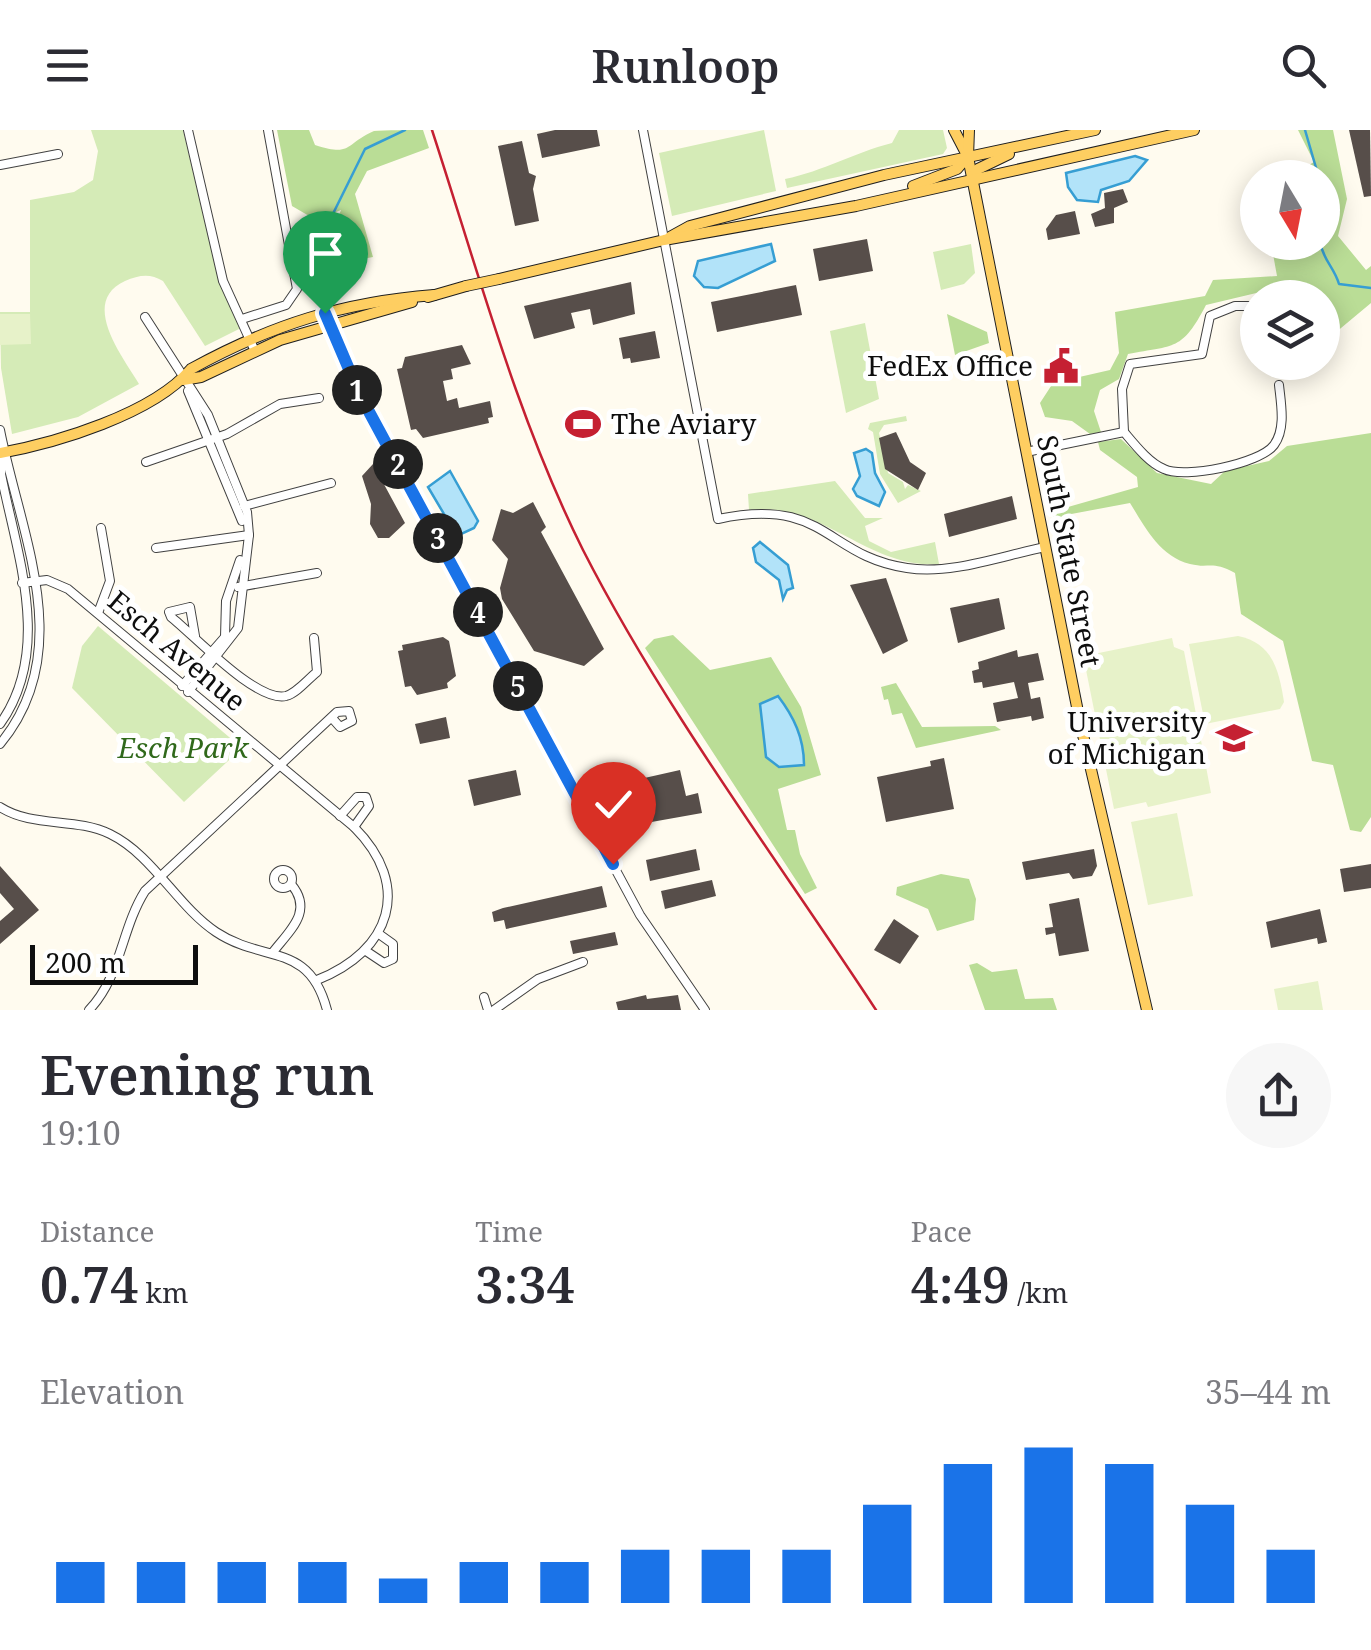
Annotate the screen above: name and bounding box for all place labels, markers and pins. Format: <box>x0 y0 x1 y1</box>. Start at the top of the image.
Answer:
pin <box>283 211 368 314</box>
place label: FedEx Office <box>867 346 1033 384</box>
public building icon: FedEx Office <box>1042 347 1080 385</box>
pin: 1 <box>332 365 382 415</box>
place label: The Aviary <box>611 404 756 442</box>
sports icon: The Aviary <box>564 405 602 443</box>
pin: 2 <box>373 439 423 489</box>
pin: 3 <box>413 513 463 563</box>
pin: 4 <box>453 587 503 637</box>
pin: 5 <box>493 661 543 711</box>
place label: University of Michigan <box>1048 702 1206 772</box>
school or university icon: University of Michigan <box>1215 719 1253 757</box>
pin <box>571 762 656 865</box>

